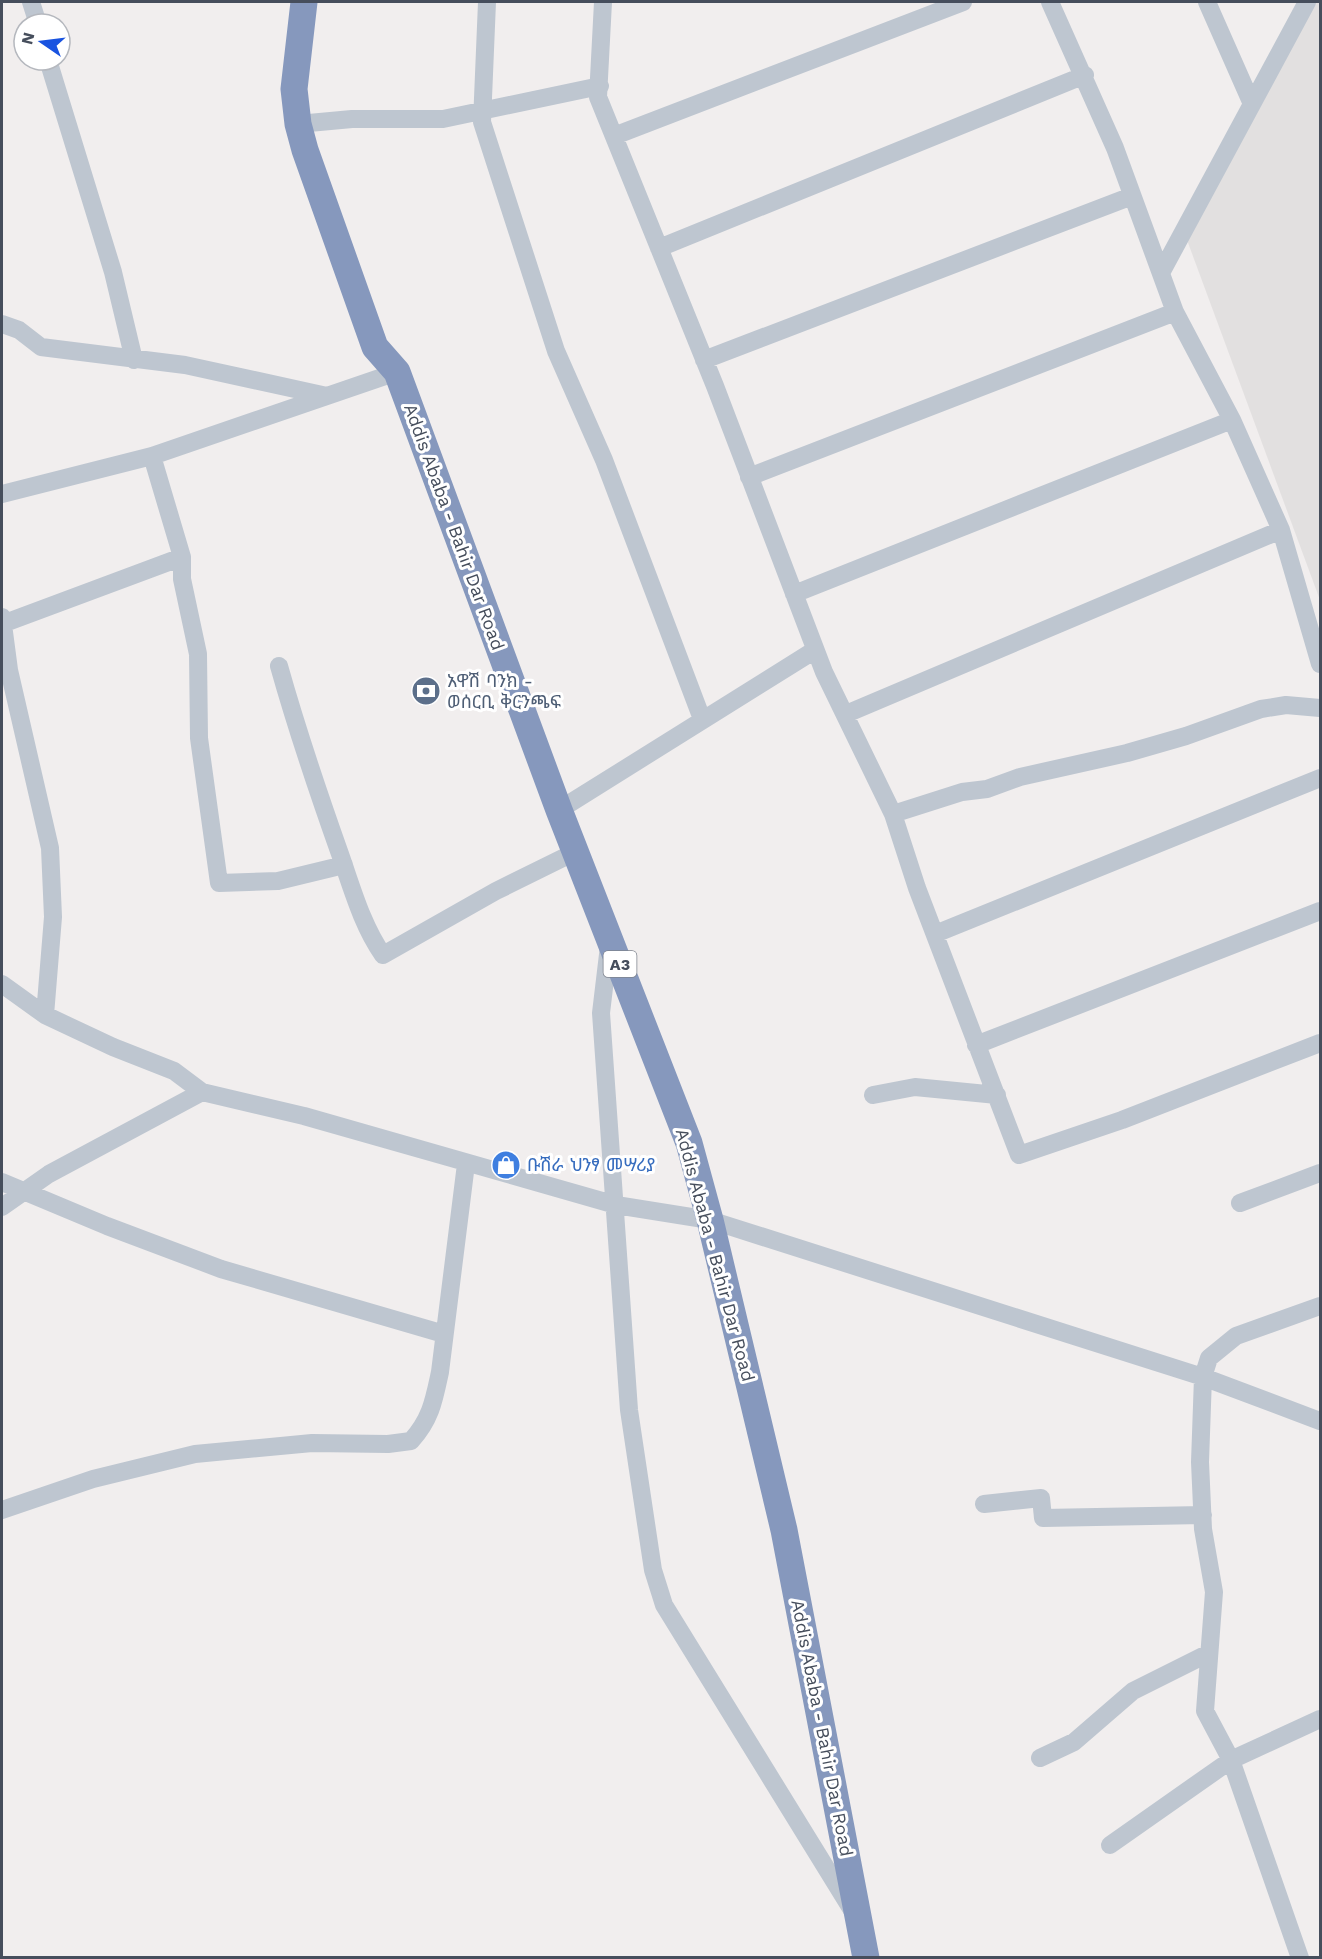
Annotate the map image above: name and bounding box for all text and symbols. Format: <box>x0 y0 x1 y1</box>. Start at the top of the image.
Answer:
north arrow <box>12 12 72 72</box>
text: N <box>17 30 39 47</box>
street label: Addis Ababa - Bahir Dar Road <box>400 401 509 653</box>
place label: አዋሽ ባንክ - ወሰርቢ ቅርንጫፍ <box>447 670 561 712</box>
bank icon: አዋሽ ባንክ - ወሰርቢ ቅርንጫፍ <box>410 675 442 707</box>
road number: A3 <box>604 951 636 977</box>
street label: Addis Ababa - Bahir Dar Road <box>672 1126 759 1384</box>
shop icon: ቡሽራ ህንፃ መሣሪያ <box>490 1149 522 1181</box>
place label: ቡሽራ ህንፃ መሣሪያ <box>527 1154 655 1175</box>
street label: Addis Ababa - Bahir Dar Road <box>787 1598 858 1858</box>

